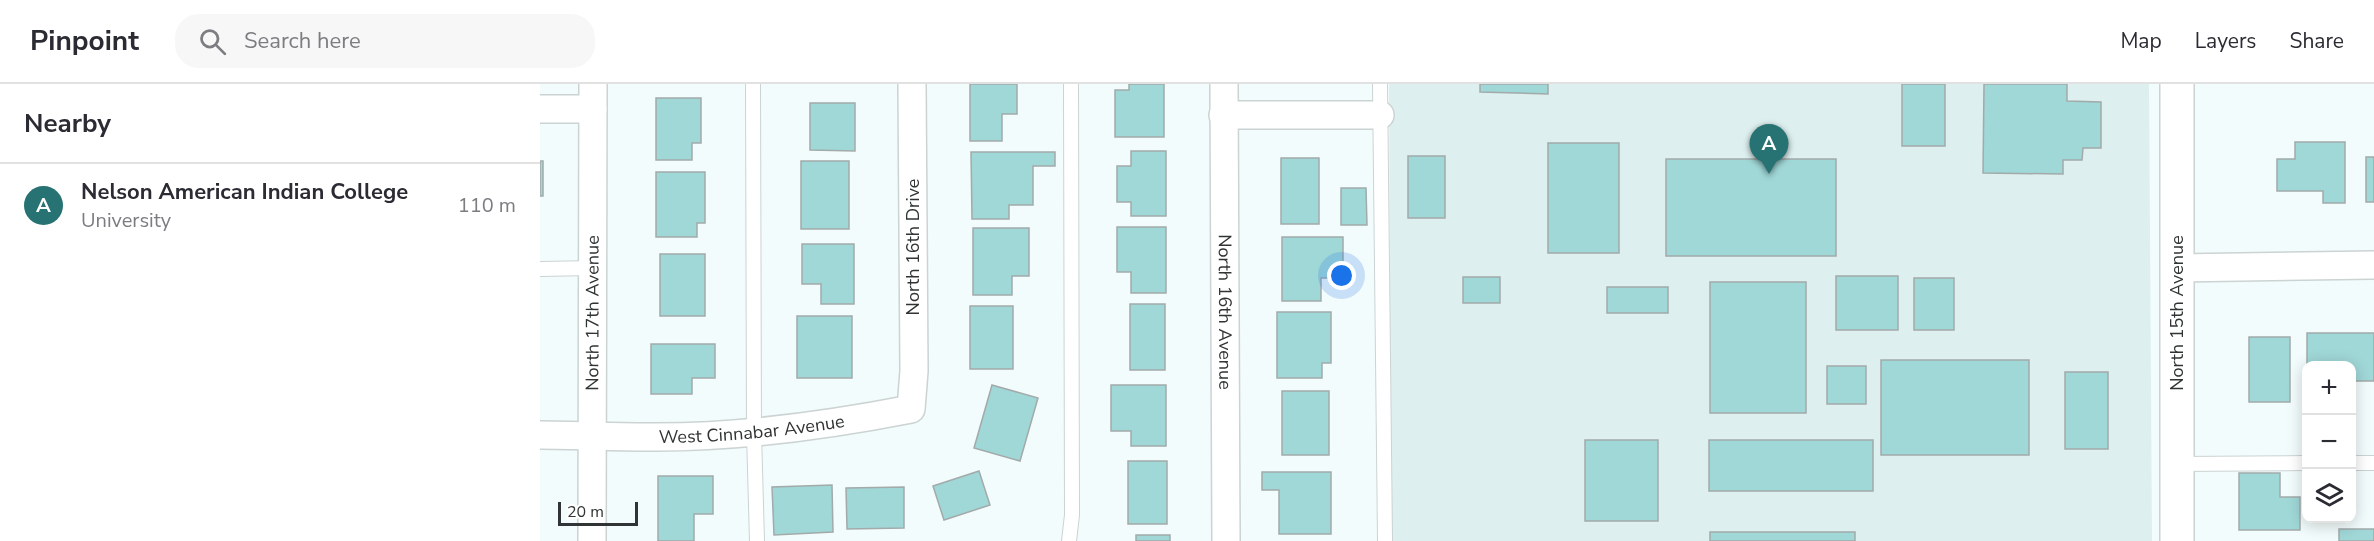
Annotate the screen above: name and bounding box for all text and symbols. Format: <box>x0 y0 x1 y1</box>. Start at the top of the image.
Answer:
search box <box>175 14 595 68</box>
text: Pinpoint <box>30 22 139 60</box>
icon: search <box>196 25 229 58</box>
text: Search here <box>244 26 361 56</box>
text: Map <box>2120 27 2162 55</box>
text: Layers <box>2195 27 2256 55</box>
text: Share <box>2289 27 2344 55</box>
text: Nearby <box>24 106 111 141</box>
pin: A <box>1750 124 1788 174</box>
text: Nelson American Indian College <box>81 177 408 207</box>
street label: North 16th Drive <box>901 179 925 315</box>
text: A <box>36 192 51 219</box>
text: 110 m <box>458 192 516 219</box>
text: University <box>81 207 171 234</box>
street label: North 16th Avenue <box>1213 234 1237 390</box>
street label: North 17th Avenue <box>580 235 605 391</box>
street label: North 15th Avenue <box>2165 235 2189 391</box>
your location <box>1327 261 1356 290</box>
map controls <box>2302 361 2356 523</box>
button: + <box>2302 361 2356 415</box>
street label: West Cinnabar Avenue <box>659 409 846 449</box>
button: − <box>2302 415 2356 469</box>
button: layers <box>2302 469 2356 523</box>
scale bar <box>558 499 638 526</box>
text: 20 m <box>567 501 604 523</box>

